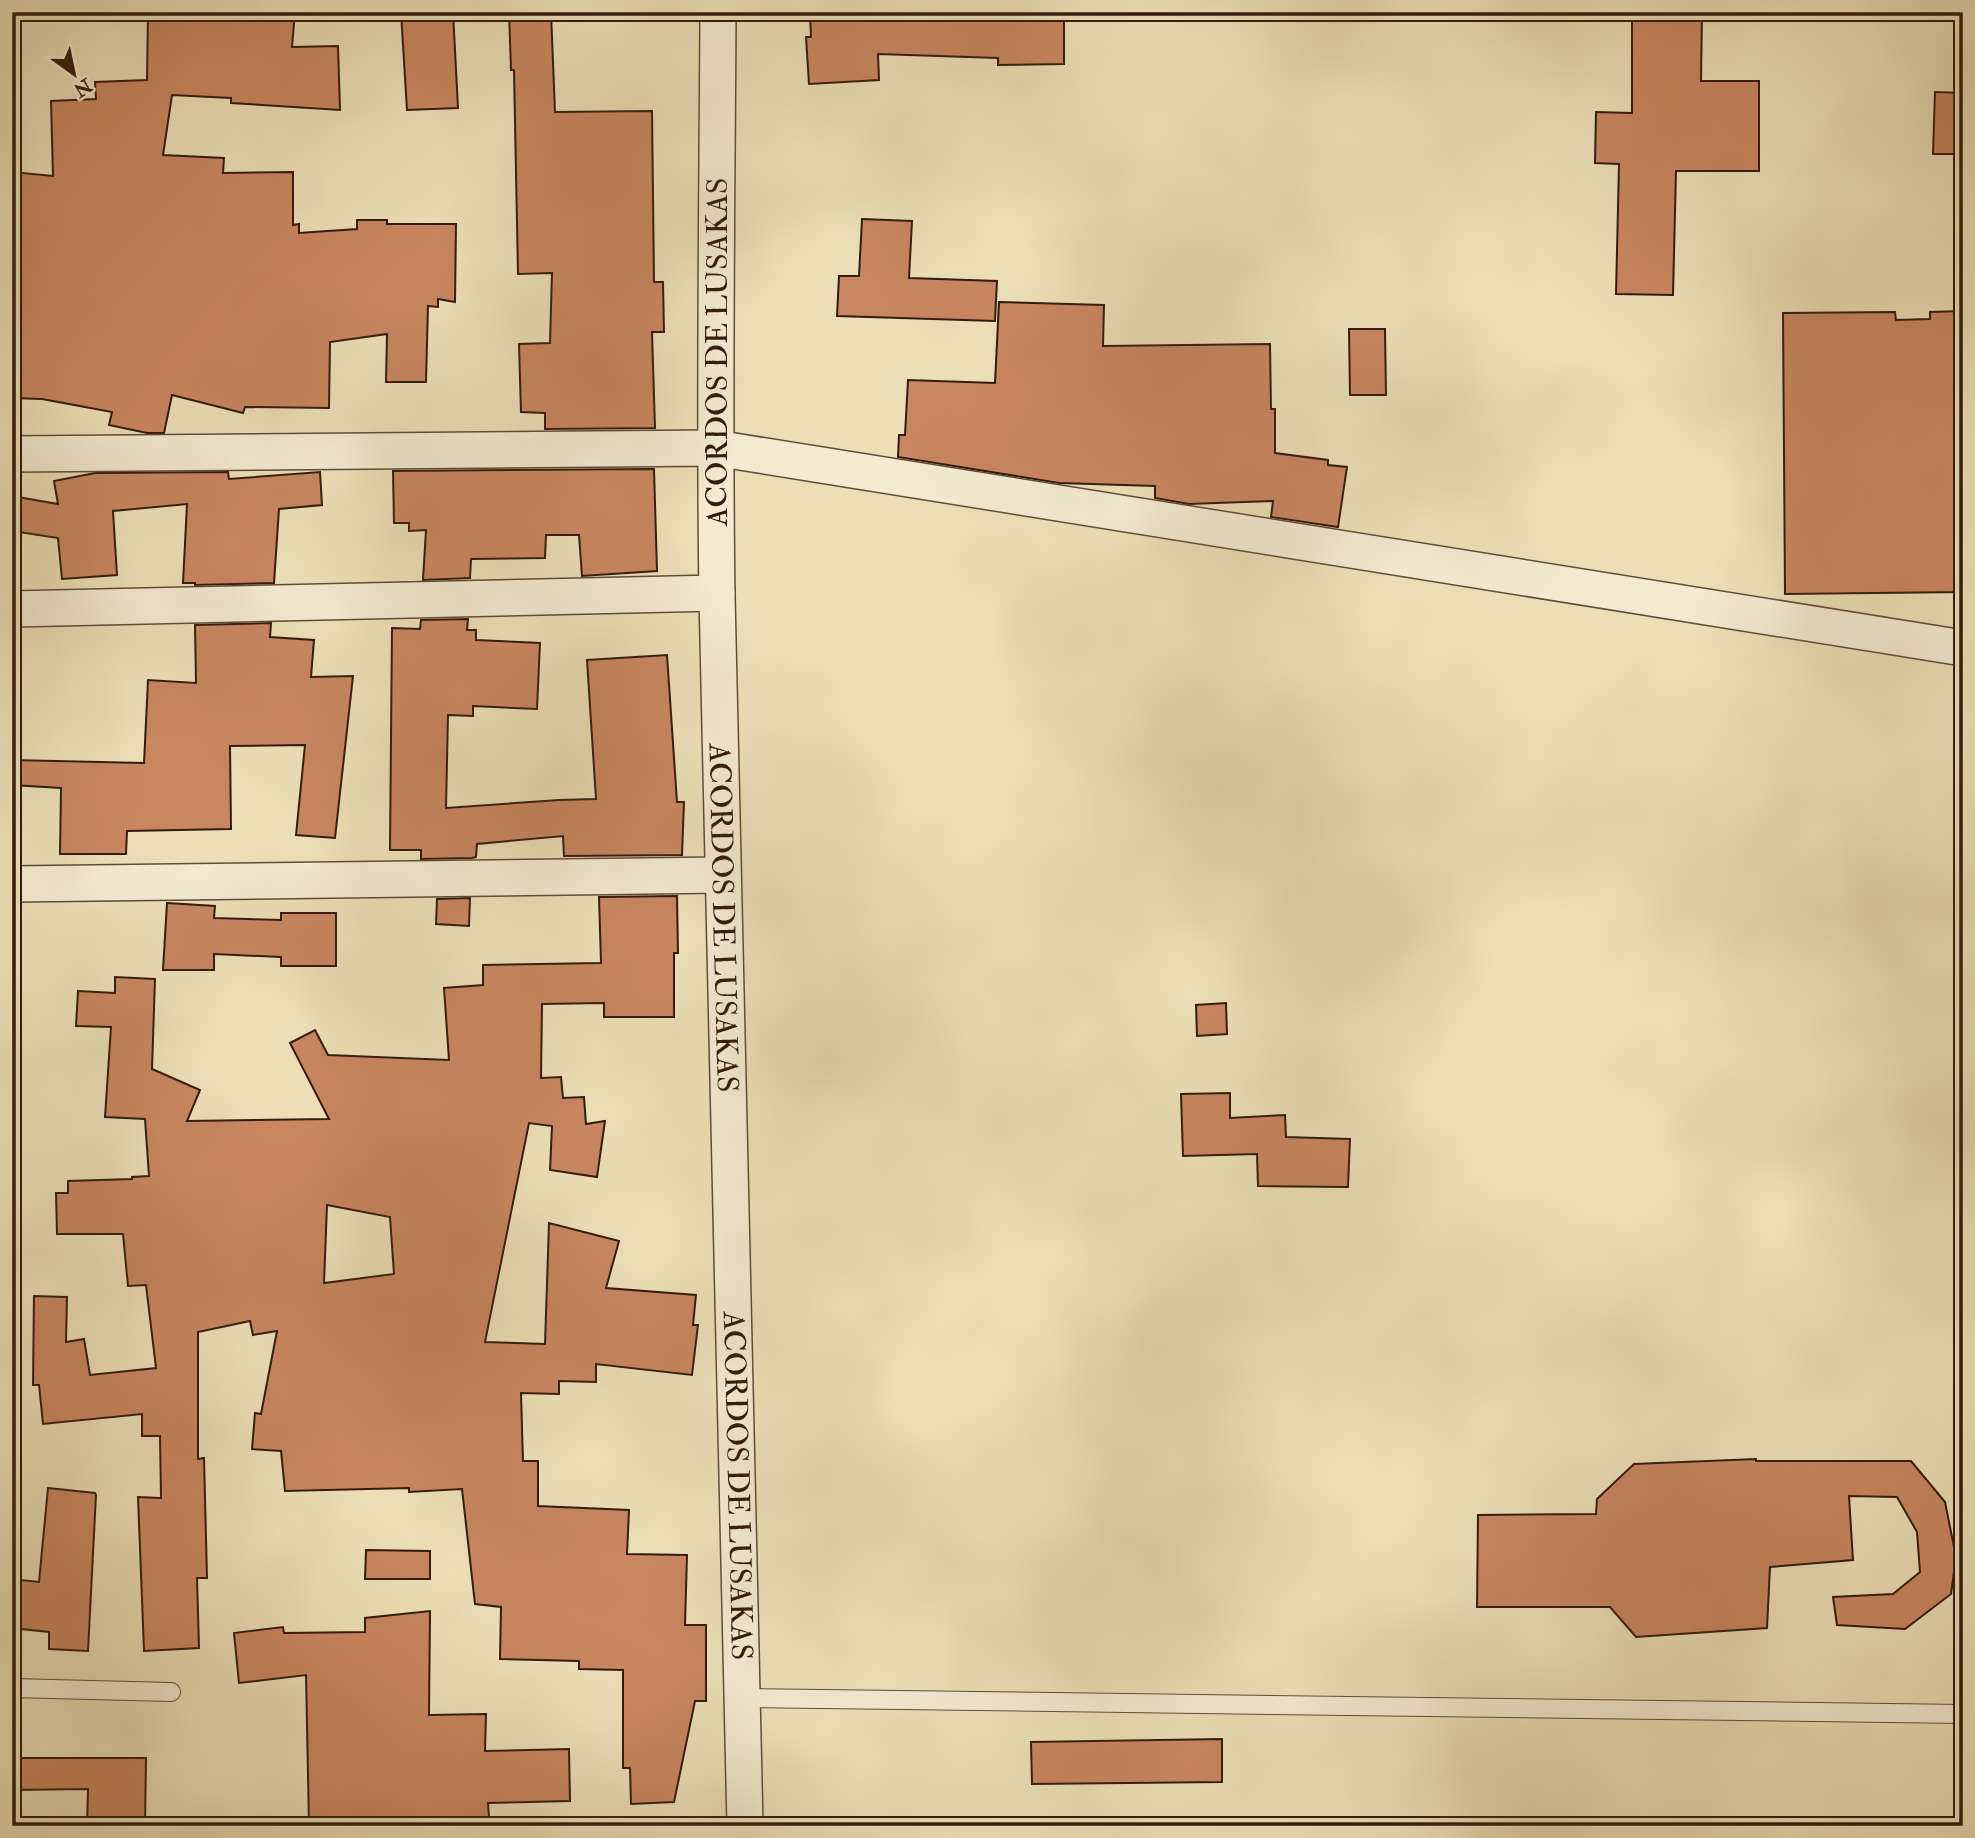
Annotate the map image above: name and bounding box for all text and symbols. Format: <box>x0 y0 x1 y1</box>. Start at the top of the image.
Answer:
north arrow <box>38 38 108 108</box>
text: N <box>68 72 97 103</box>
street label: ACORDOS DE LUSAKAS <box>699 177 736 528</box>
street label: ACORDOS DE LUSAKAS <box>701 742 746 1093</box>
street label: ACORDOS DE LUSAKAS <box>715 1310 760 1661</box>

